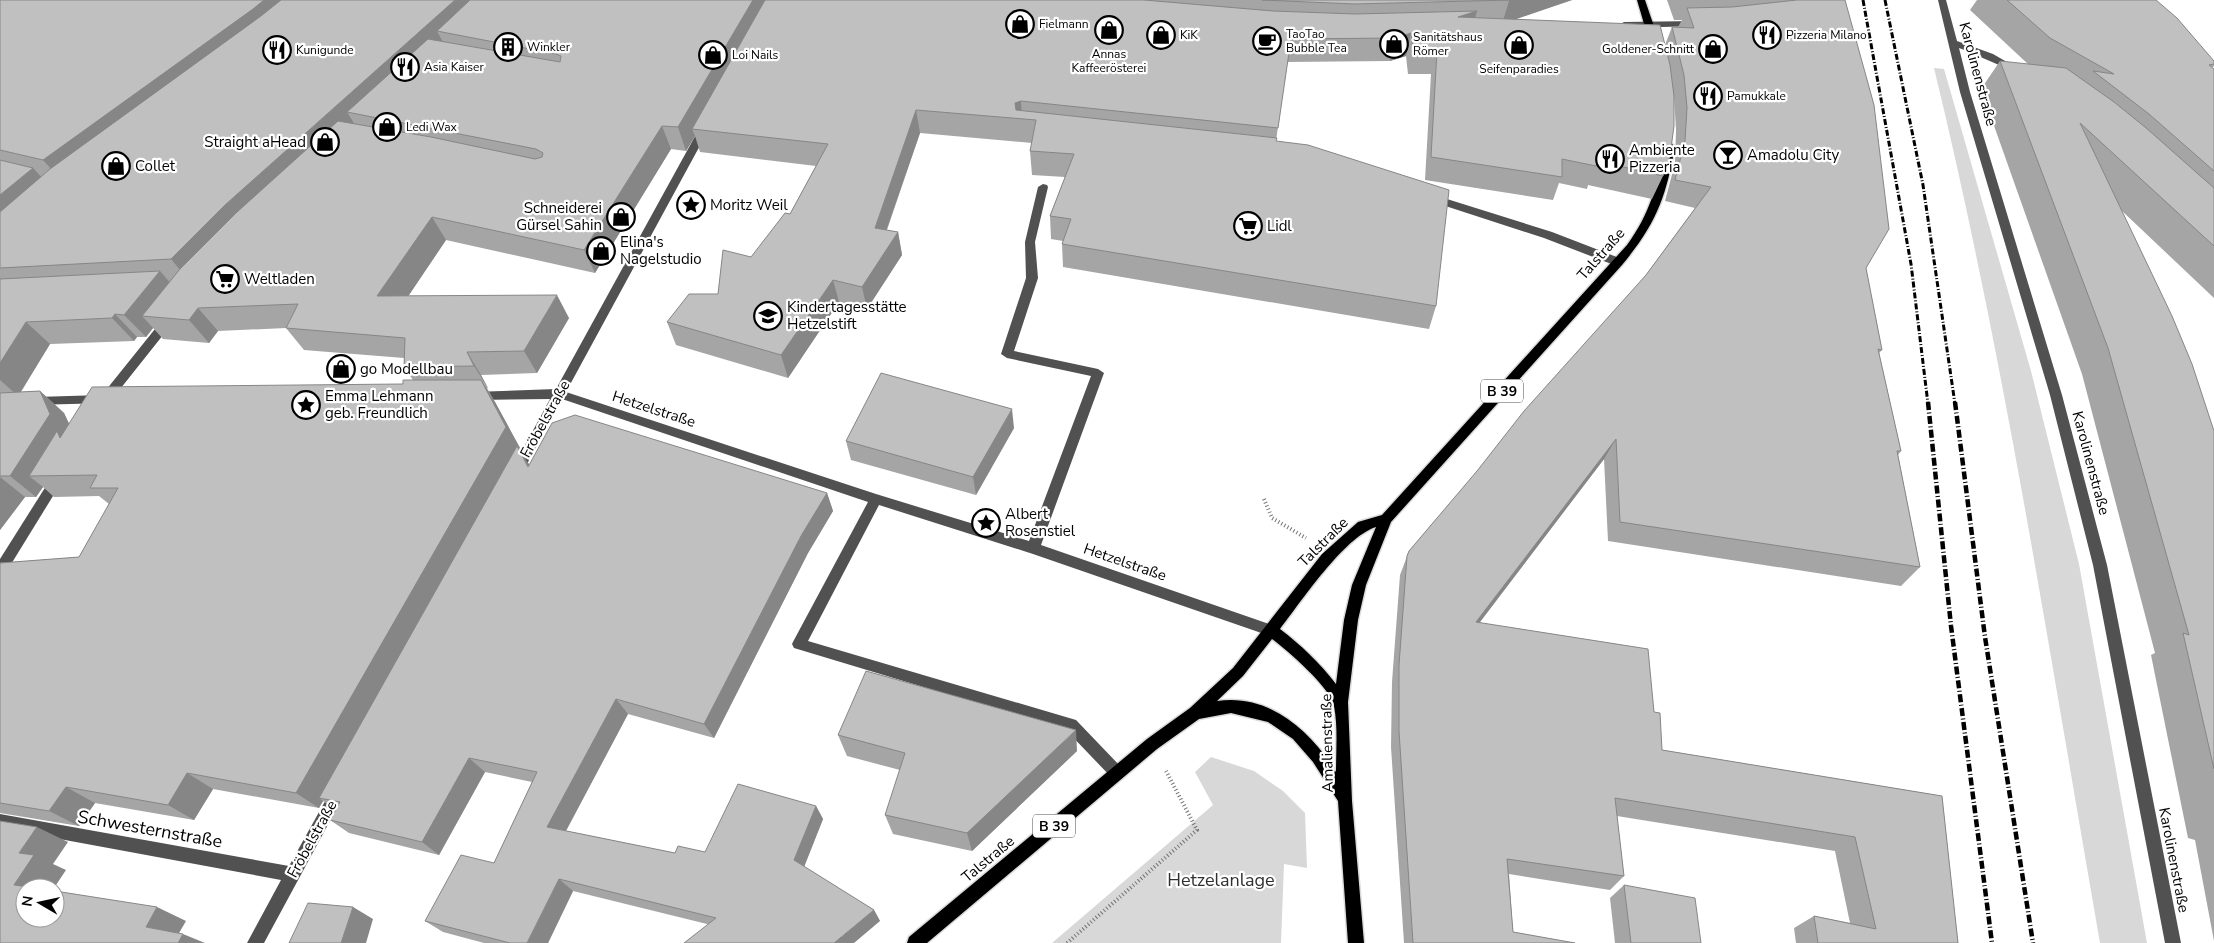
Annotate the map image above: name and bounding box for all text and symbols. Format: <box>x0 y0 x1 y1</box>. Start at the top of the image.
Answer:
shop icon: Fielmann <box>1005 9 1035 39</box>
shop icon: Annas Kaffeerösterei <box>1094 15 1124 45</box>
place label: Fielmann <box>1039 16 1089 32</box>
shop icon: KiK <box>1146 20 1176 50</box>
restaurant icon: Pizzeria Milano <box>1752 20 1782 50</box>
street label: Karolinenstraße <box>1955 20 2001 128</box>
cafe icon: TaoTao Bubble Tea <box>1252 26 1282 56</box>
place label: TaoTao Bubble Tea <box>1286 26 1347 56</box>
place label: KiK <box>1180 27 1198 43</box>
place label: Pizzeria Milano <box>1786 27 1867 43</box>
shop icon: Sanitätshaus Römer <box>1379 29 1409 59</box>
place label: Sanitätshaus Römer <box>1413 29 1483 59</box>
shop icon: Seifenparadies <box>1504 30 1534 60</box>
building icon: Winkler <box>493 32 523 62</box>
shop icon: Goldener-Schnitt <box>1698 34 1728 64</box>
restaurant icon: Kunigunde <box>262 35 292 65</box>
place label: Winkler <box>527 39 571 55</box>
shop icon: Loi Nails <box>698 40 728 70</box>
place label: Goldener-Schnitt <box>1602 41 1695 57</box>
place label: Kunigunde <box>296 42 354 58</box>
place label: Annas Kaffeerösterei <box>1072 46 1146 76</box>
place label: Loi Nails <box>732 47 779 63</box>
restaurant icon: Asia Kaiser <box>390 52 420 82</box>
place label: Asia Kaiser <box>424 59 484 75</box>
place label: Seifenparadies <box>1479 61 1559 77</box>
restaurant icon: Pamukkale <box>1693 81 1723 111</box>
place label: Pamukkale <box>1727 88 1786 104</box>
shop icon: Ledi Wax <box>372 112 402 142</box>
place label: Ledi Wax <box>406 119 458 135</box>
shop icon: Straight aHead <box>310 127 340 157</box>
place label: Straight aHead <box>204 132 306 152</box>
place label: Ambiente Pizzeria <box>1629 140 1695 177</box>
bar icon: Amadolu City <box>1713 140 1743 170</box>
restaurant icon: Ambiente Pizzeria <box>1595 144 1625 174</box>
place label: Amadolu City <box>1747 145 1839 165</box>
shop icon: Collet <box>101 151 131 181</box>
place label: Collet <box>135 156 176 176</box>
place icon: Moritz Weil <box>676 190 706 220</box>
place label: Moritz Weil <box>710 195 788 215</box>
place label: Schneiderei Gürsel Sahin <box>516 198 602 235</box>
shop icon: Schneiderei Gürsel Sahin <box>606 202 636 232</box>
supermarket icon: Lidl <box>1233 211 1263 241</box>
place label: Lidl <box>1267 216 1292 236</box>
street label: Talstraße <box>1573 224 1629 284</box>
place label: Elina's Nagelstudio <box>620 232 702 269</box>
shop icon: Elina's Nagelstudio <box>586 236 616 266</box>
supermarket icon: Weltladen <box>210 264 240 294</box>
place label: Weltladen <box>244 269 315 289</box>
place label: Kindertagesstätte Hetzelstift <box>787 297 907 334</box>
school or university icon: Kindertagesstätte Hetzelstift <box>753 301 783 331</box>
shop icon: go Modellbau <box>326 354 356 384</box>
place label: go Modellbau <box>360 359 453 379</box>
street label: Fröbelstraße <box>515 377 575 461</box>
road number: B 39 <box>1481 380 1523 402</box>
place label: Emma Lehmann geb. Freundlich <box>325 386 434 423</box>
street label: Hetzelstraße <box>610 386 698 432</box>
place icon: Emma Lehmann geb. Freundlich <box>291 390 321 420</box>
street label: Karolinenstraße <box>2068 409 2114 517</box>
place label: Albert Rosenstiel <box>1005 504 1076 541</box>
place icon: Albert Rosenstiel <box>971 508 1001 538</box>
street label: Talstraße <box>1294 513 1352 571</box>
street label: Hetzelstraße <box>1081 538 1169 586</box>
street label: Amalienstraße <box>1316 693 1338 793</box>
street label: Fröbelstraße <box>282 797 342 881</box>
street label: Schwesternstraße <box>76 804 224 854</box>
street label: Karolinenstraße <box>2154 806 2194 914</box>
road number: B 39 <box>1033 814 1075 838</box>
street label: Talstraße <box>957 831 1019 887</box>
park label: Hetzelanlage <box>1167 868 1275 892</box>
north arrow <box>15 878 65 928</box>
text: N <box>17 894 38 908</box>

